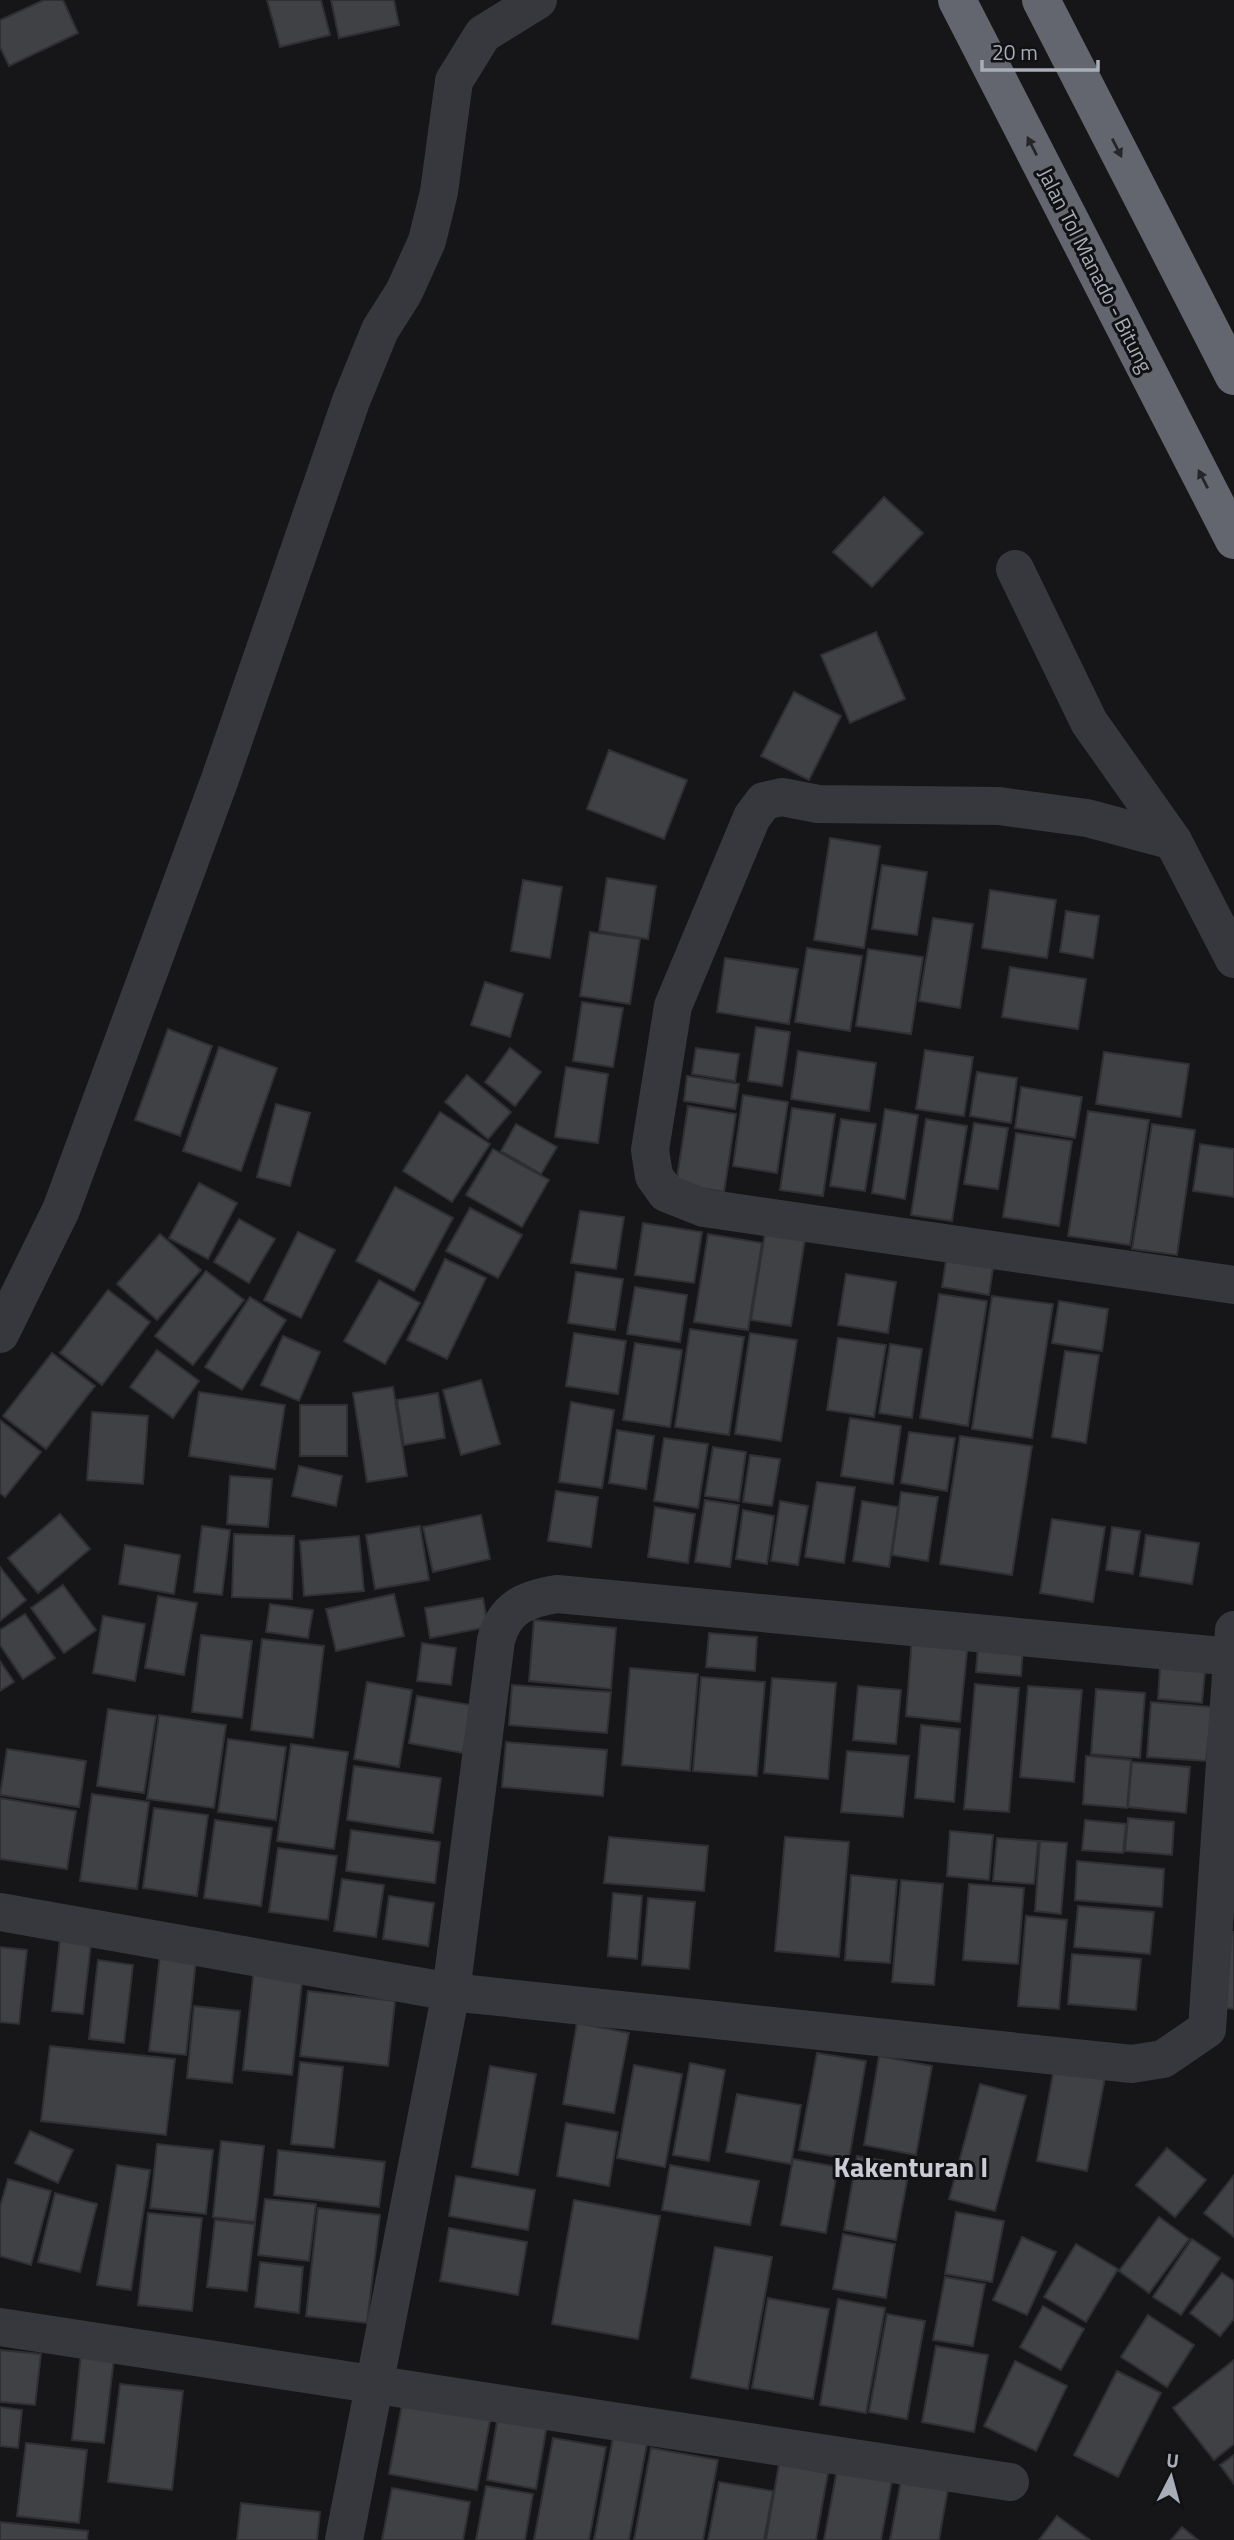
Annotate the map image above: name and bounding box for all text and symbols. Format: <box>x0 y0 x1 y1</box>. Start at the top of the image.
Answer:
scale bar <box>982 28 1098 72</box>
text: 20 m <box>992 36 1038 68</box>
one-way arrow <box>1026 136 1038 156</box>
one-way arrow <box>1111 138 1122 158</box>
street label: Jalan Tol Manado - Bitung <box>1030 162 1162 378</box>
one-way arrow <box>1197 469 1209 489</box>
district label: Kakenturan I <box>834 2145 988 2188</box>
north arrow <box>1136 2442 1206 2512</box>
text: U <box>1165 2445 1181 2475</box>

